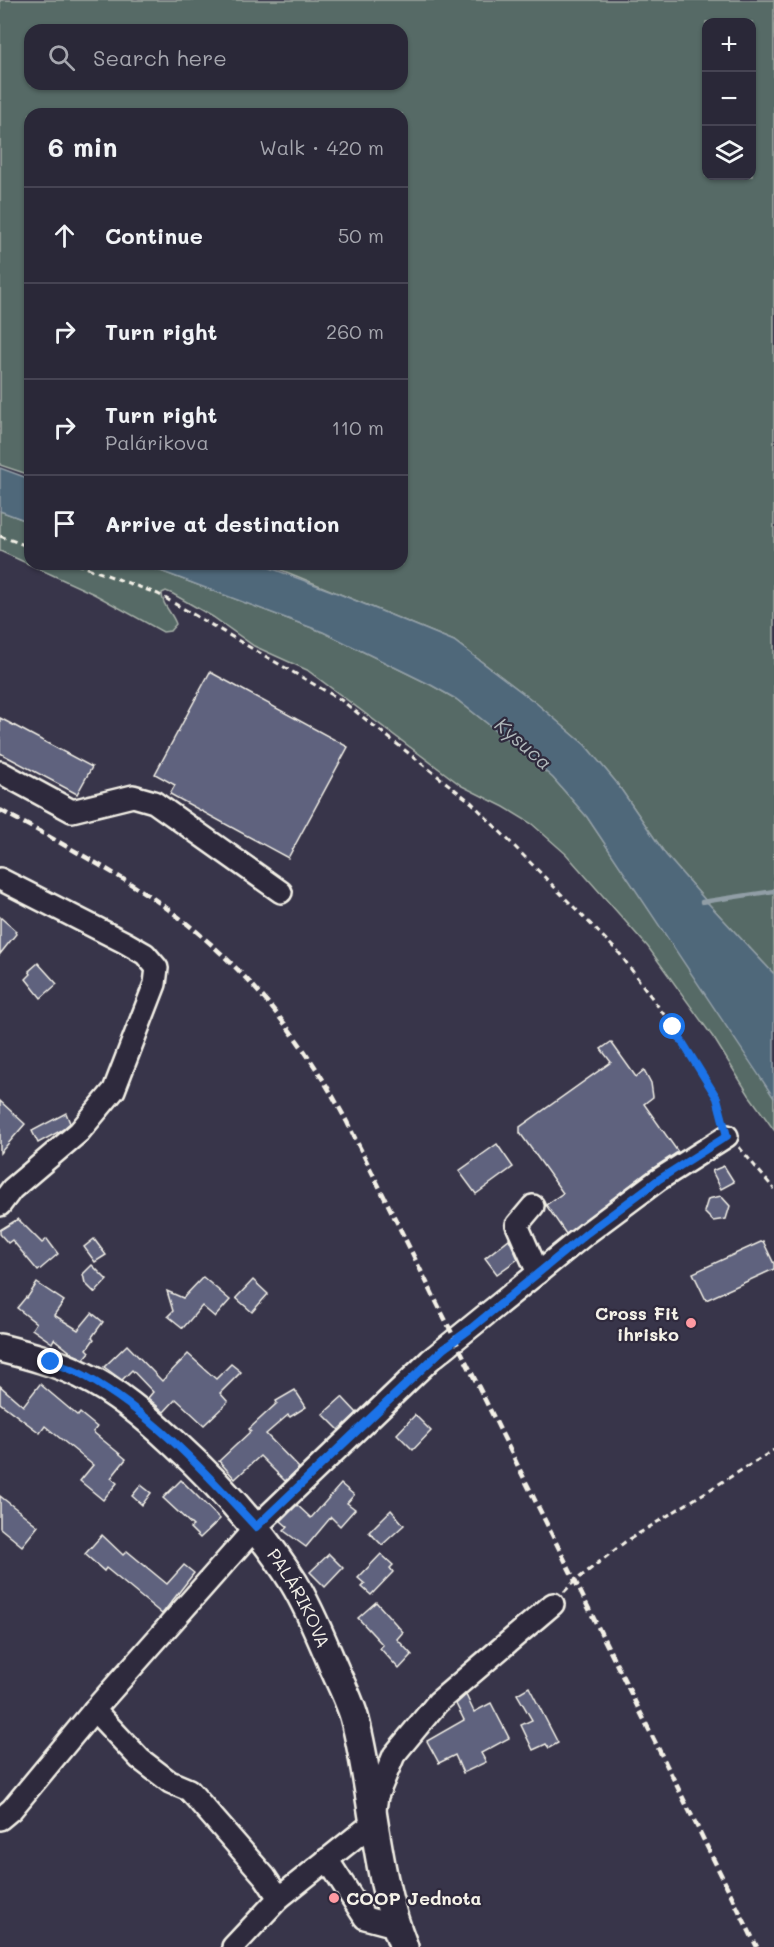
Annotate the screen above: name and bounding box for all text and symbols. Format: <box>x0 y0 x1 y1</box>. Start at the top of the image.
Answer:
map controls <box>702 18 756 180</box>
button: + <box>702 18 756 72</box>
search box <box>24 24 408 90</box>
icon: search <box>45 41 78 74</box>
text: Search here <box>93 43 227 72</box>
button: − <box>702 72 756 126</box>
button: layers <box>702 126 756 180</box>
text: 6 min <box>48 130 117 164</box>
text: Walk · 420 m <box>259 134 384 160</box>
icon: ahead <box>48 219 81 252</box>
text: Continue <box>105 221 203 250</box>
text: 50 m <box>338 222 384 248</box>
icon: right <box>48 315 81 348</box>
text: Turn right <box>105 317 217 346</box>
text: 260 m <box>326 318 384 344</box>
text: Turn right <box>105 400 217 429</box>
icon: right <box>48 411 81 444</box>
text: 110 m <box>331 414 384 440</box>
text: Palárikova <box>105 429 209 455</box>
icon: arrive <box>48 507 81 540</box>
text: Arrive at destination <box>105 509 340 538</box>
water label: Kysuca <box>490 711 558 775</box>
route start <box>659 1013 685 1039</box>
place label: Cross Fit ihrisko <box>595 1301 679 1346</box>
marker: Cross Fit ihrisko <box>684 1316 698 1330</box>
route end <box>37 1348 63 1374</box>
street label: PALÁRIKOVA <box>262 1543 336 1651</box>
place label: COOP Jednota <box>346 1886 482 1910</box>
marker: COOP Jednota <box>327 1891 341 1905</box>

